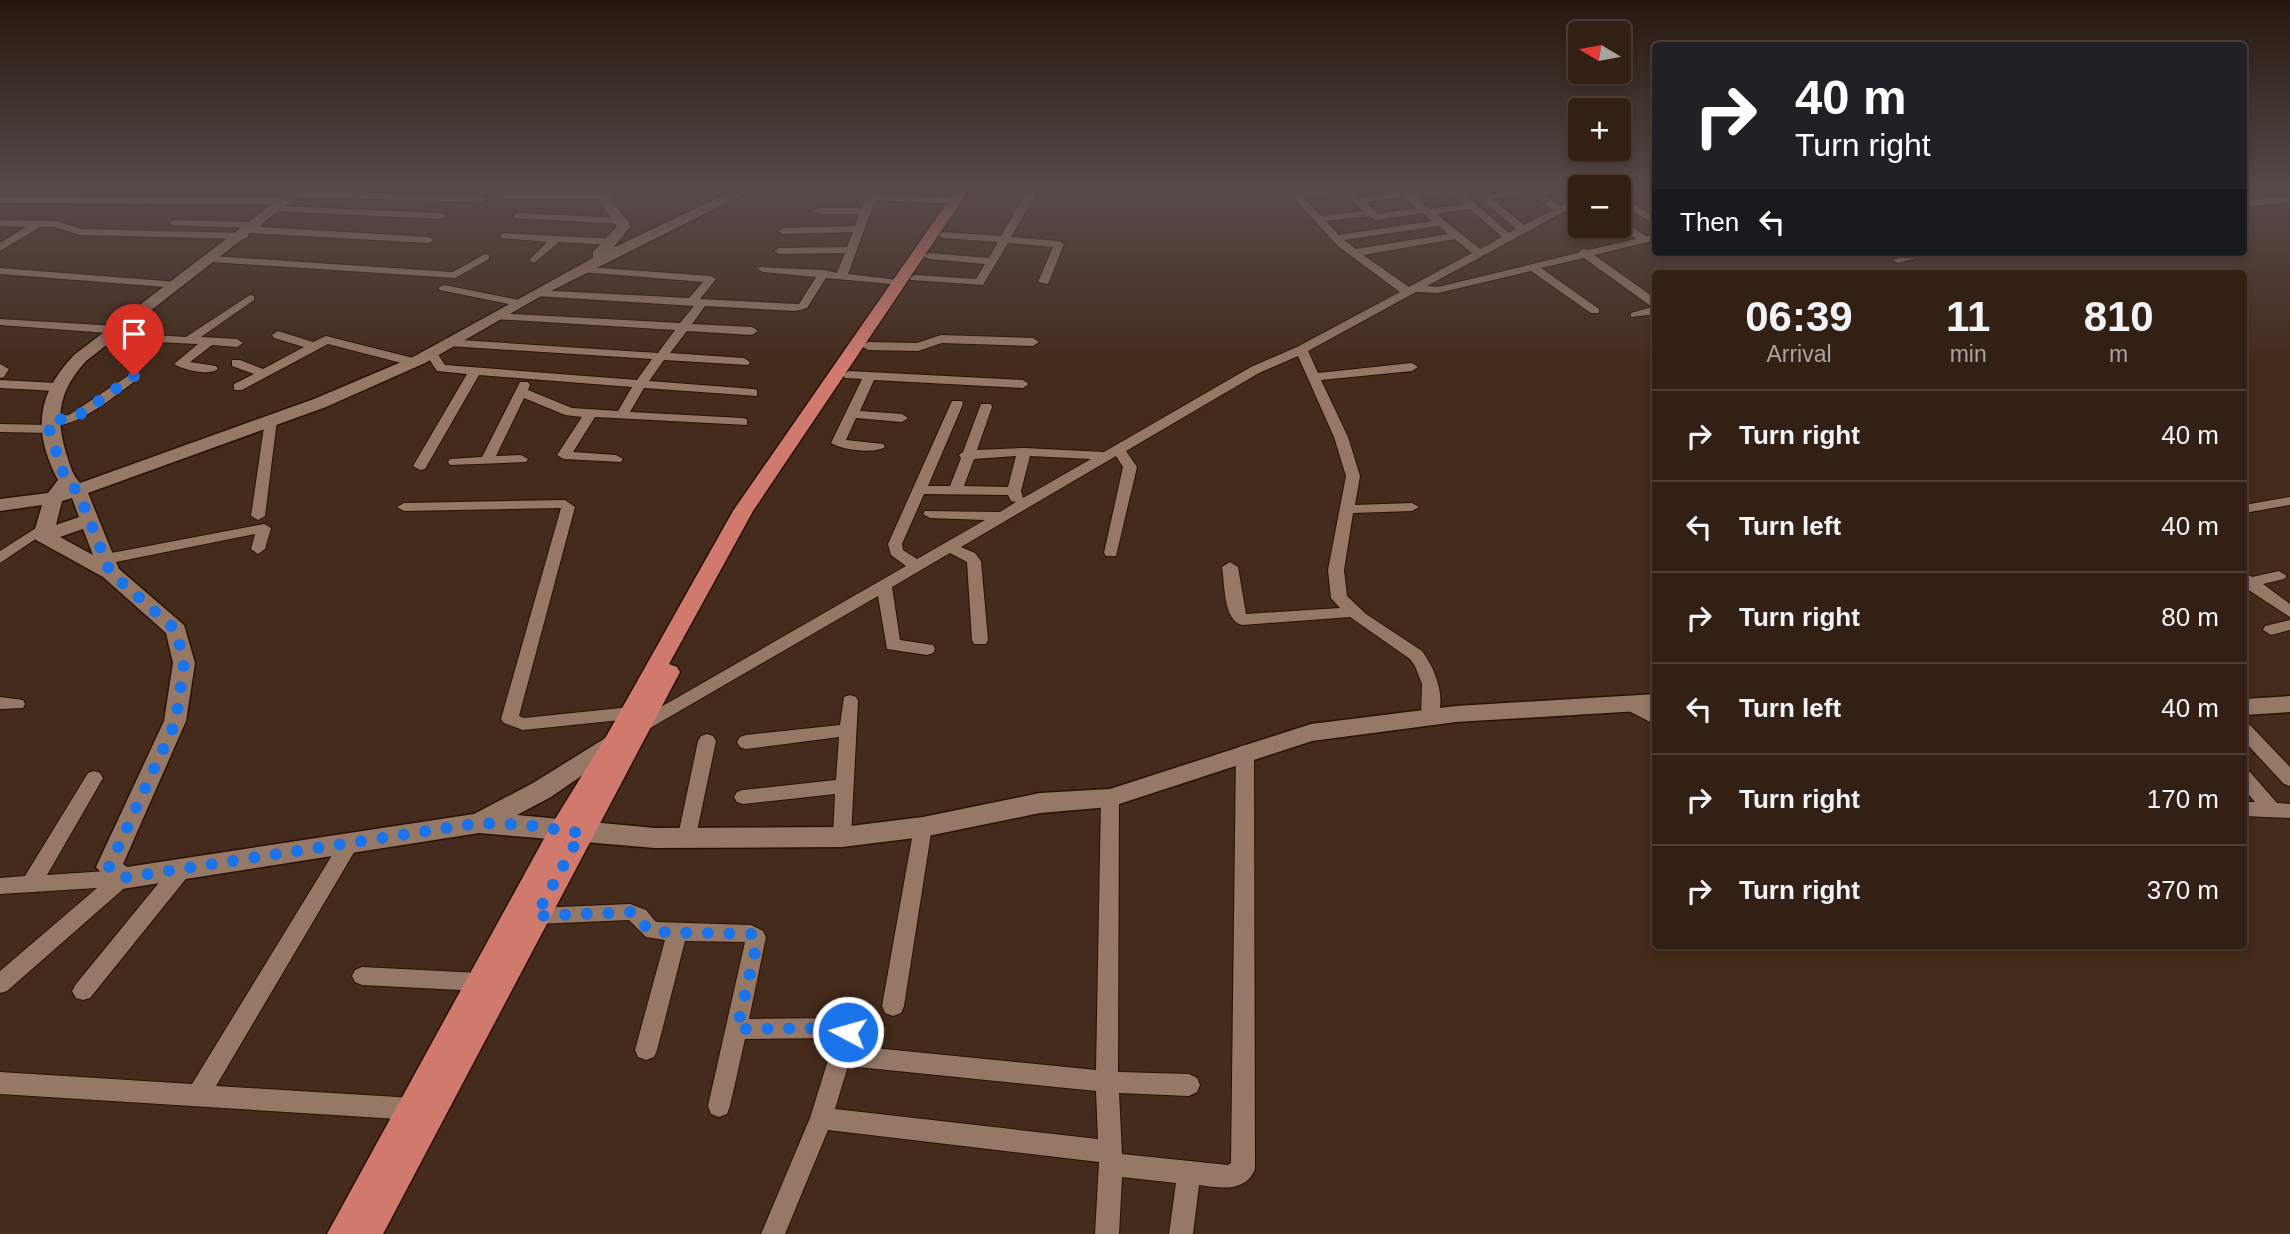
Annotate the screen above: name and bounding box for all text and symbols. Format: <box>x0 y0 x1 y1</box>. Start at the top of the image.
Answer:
north arrow <box>1568 21 1631 84</box>
map controls <box>1568 21 1631 238</box>
icon: right <box>1680 70 1771 161</box>
text: 40 m <box>1795 70 1907 124</box>
button: + <box>1568 98 1631 161</box>
text: Turn right <box>1795 127 1931 163</box>
button: − <box>1568 175 1631 238</box>
icon: left <box>1753 203 1791 241</box>
text: Then <box>1680 207 1739 237</box>
text: 06:39 <box>1745 293 1853 340</box>
text: 11 <box>1946 293 1990 340</box>
text: 810 <box>2084 293 2154 340</box>
pin <box>104 304 164 376</box>
icon: arrive <box>115 315 153 353</box>
text: Arrival <box>1766 341 1832 367</box>
text: min <box>1950 341 1987 367</box>
text: m <box>2109 341 2128 367</box>
icon: right <box>1680 417 1718 455</box>
text: Turn right <box>1739 420 1860 450</box>
text: 40 m <box>2161 420 2219 450</box>
icon: left <box>1680 508 1718 546</box>
text: Turn left <box>1739 511 1841 541</box>
text: 40 m <box>2161 511 2219 541</box>
icon: right <box>1680 599 1718 637</box>
text: Turn right <box>1739 602 1860 632</box>
text: 80 m <box>2161 602 2219 632</box>
icon: left <box>1680 690 1718 728</box>
text: Turn left <box>1739 693 1841 723</box>
text: 40 m <box>2161 693 2219 723</box>
icon: right <box>1680 781 1718 819</box>
text: Turn right <box>1739 784 1860 814</box>
text: 170 m <box>2147 784 2219 814</box>
icon: right <box>1680 872 1718 910</box>
text: Turn right <box>1739 875 1860 905</box>
text: 370 m <box>2147 875 2219 905</box>
position arrow <box>811 995 885 1069</box>

